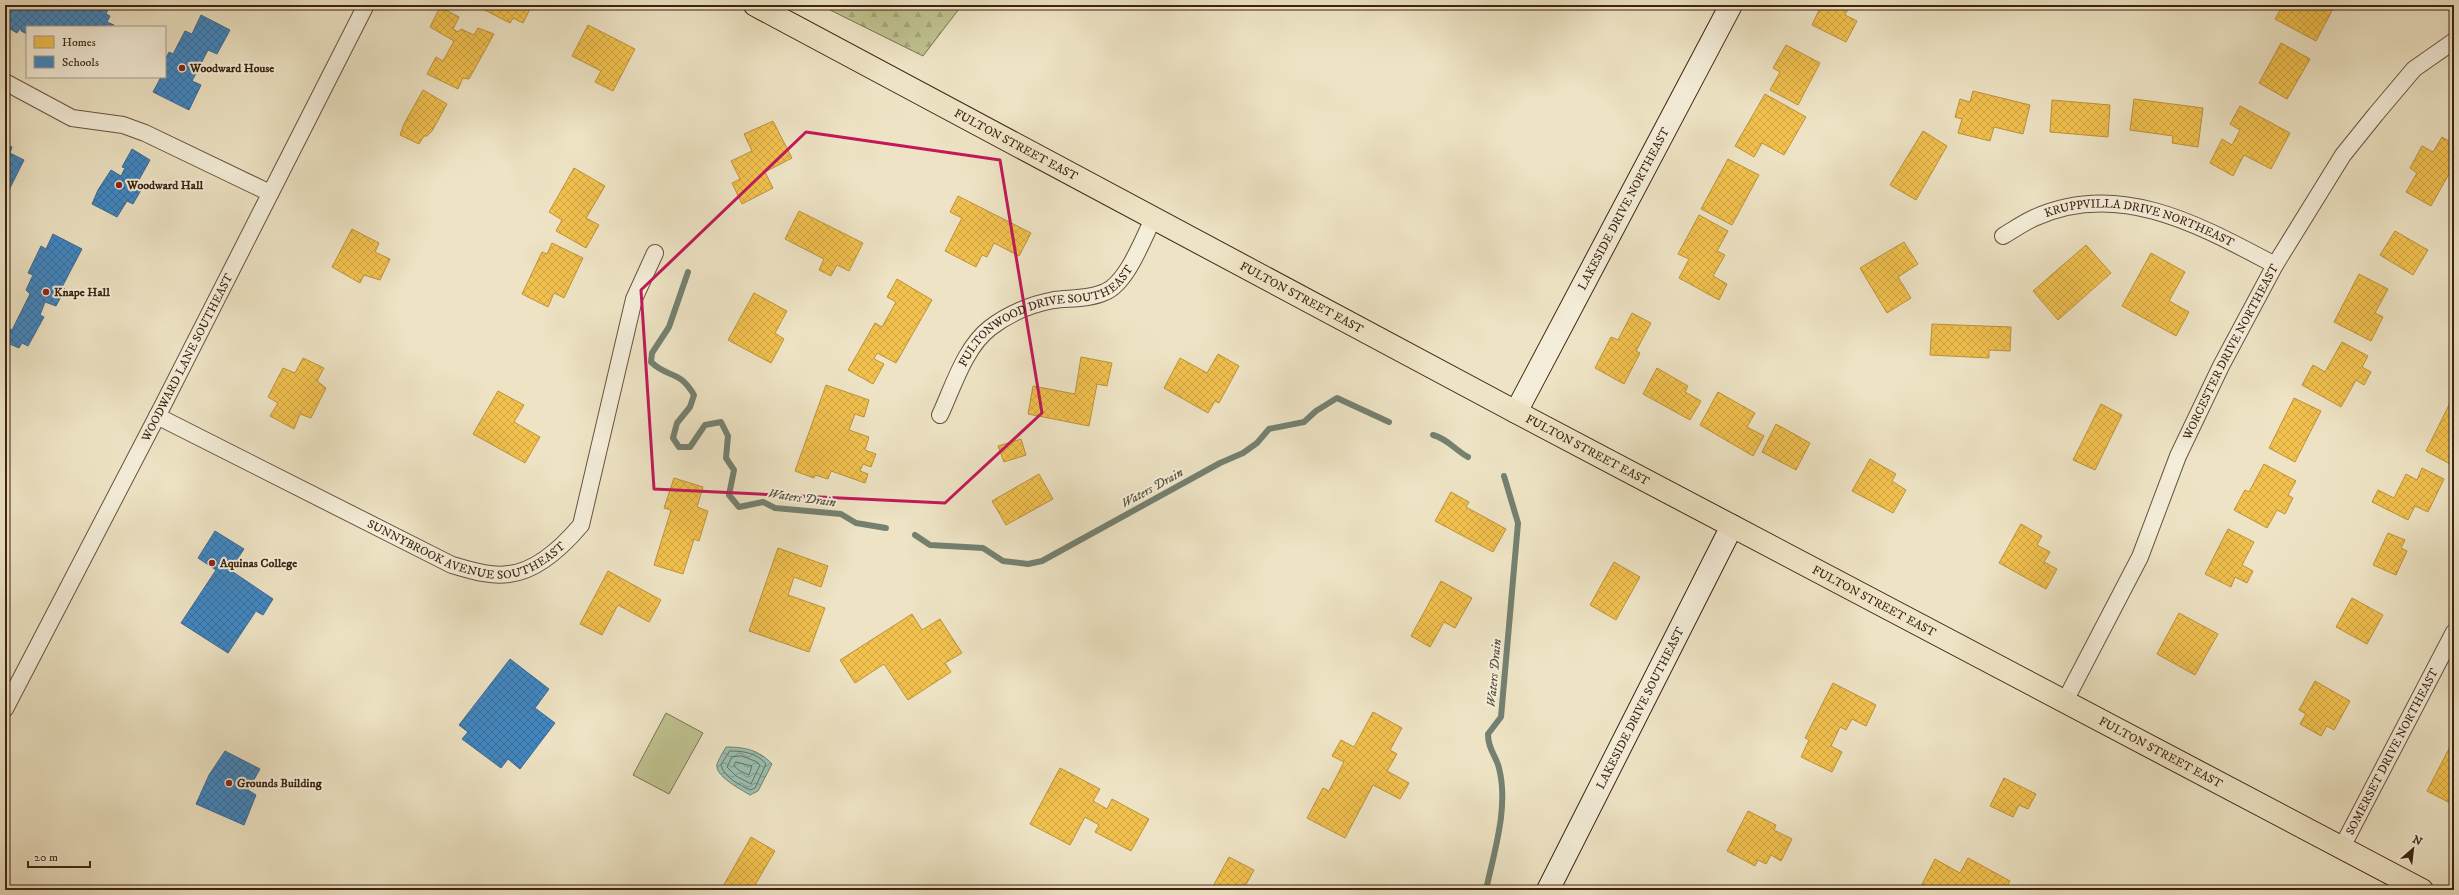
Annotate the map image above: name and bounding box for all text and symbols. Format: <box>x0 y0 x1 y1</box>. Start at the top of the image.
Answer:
legend <box>26 26 166 78</box>
text: Homes <box>62 35 96 50</box>
text: Schools <box>62 55 99 70</box>
place label: Woodward House <box>189 61 274 76</box>
marker: Woodward House <box>177 63 187 73</box>
street label: FULTON STREET EAST <box>952 105 1080 184</box>
street label: LAKESIDE DRIVE NORTHEAST <box>1574 125 1673 293</box>
place label: Woodward Hall <box>126 178 204 193</box>
marker: Woodward Hall <box>114 180 124 190</box>
street label: KRUPPVILLA DRIVE NORTHEAST <box>2042 196 2237 250</box>
street label: FULTON STREET EAST <box>1237 258 1366 337</box>
street label: WORCESTER DRIVE NORTHEAST <box>2179 261 2282 443</box>
street label: FULTONWOOD DRIVE SOUTHEAST <box>955 262 1136 369</box>
street label: WOODWARD LANE SOUTHEAST <box>137 271 236 445</box>
place label: Knape Hall <box>54 285 110 300</box>
marker: Knape Hall <box>41 287 51 297</box>
street label: FULTON STREET EAST <box>1523 411 1652 489</box>
water label: Waters Drain <box>1118 464 1186 512</box>
water label: Waters Drain <box>767 485 837 511</box>
street label: SUNNYBROOK AVENUE SOUTHEAST <box>365 516 568 582</box>
place label: Aquinas College <box>219 556 297 571</box>
marker: Aquinas College <box>207 558 217 568</box>
street label: FULTON STREET EAST <box>1810 562 1939 640</box>
street label: LAKESIDE DRIVE SOUTHEAST <box>1593 624 1687 792</box>
water label: Waters Drain <box>1483 638 1505 708</box>
street label: SOMERSET DRIVE NORTHEAST <box>2342 666 2441 837</box>
street label: FULTON STREET EAST <box>2096 713 2225 791</box>
place label: Grounds Building <box>237 776 323 791</box>
marker: Grounds Building <box>224 778 234 788</box>
north arrow <box>2393 829 2433 869</box>
text: N <box>2410 833 2424 849</box>
scale bar <box>28 843 90 869</box>
text: 20 m <box>34 850 58 865</box>

